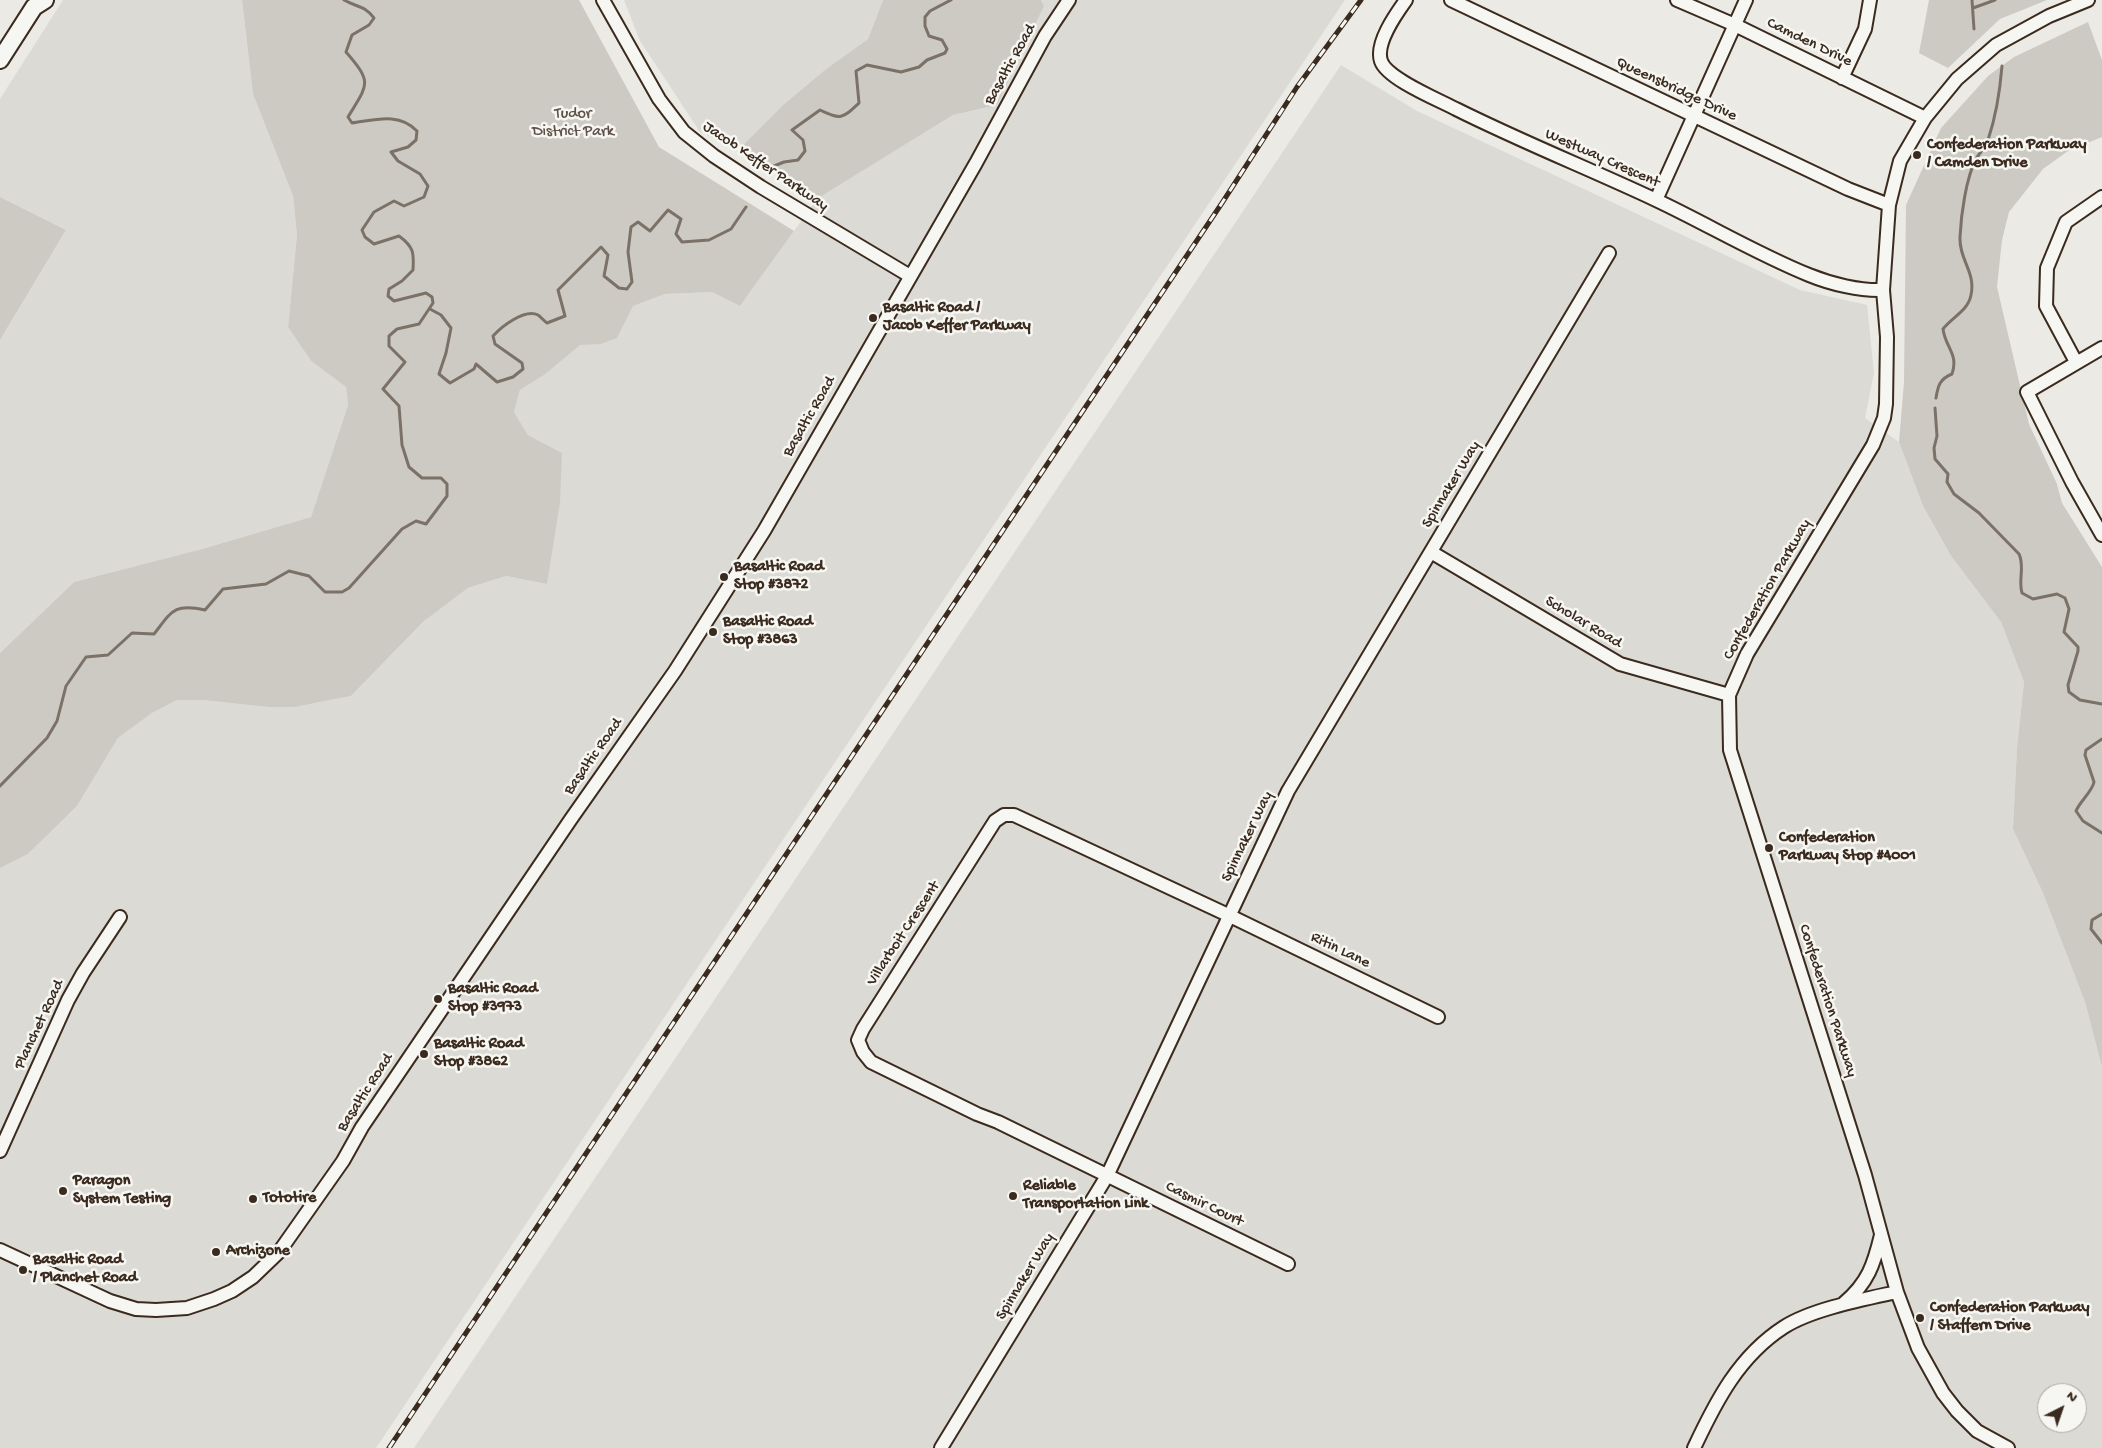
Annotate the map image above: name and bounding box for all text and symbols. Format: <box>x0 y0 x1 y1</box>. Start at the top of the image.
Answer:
street label: Camden Drive <box>1763 14 1855 72</box>
street label: Basaltic Road <box>981 21 1041 109</box>
street label: Queensbridge Drive <box>1612 54 1740 126</box>
park label: Tudor District Park <box>532 105 614 143</box>
street label: Jacob Keffer Parkway <box>698 118 832 216</box>
street label: Westway Crescent <box>1542 125 1662 193</box>
place label: Confederation Parkway / Camden Drive <box>1927 136 2086 174</box>
marker: Confederation Parkway / Camden Drive <box>1911 149 1923 161</box>
place label: Basaltic Road / Jacob Keffer Parkway <box>883 299 1031 337</box>
marker: Basaltic Road / Jacob Keffer Parkway <box>867 312 879 324</box>
street label: Basaltic Road <box>779 373 841 461</box>
street label: Spinnaker Way <box>1419 438 1485 532</box>
street label: Confederation Parkway <box>1720 516 1816 664</box>
place label: Basaltic Road Stop #3872 <box>734 558 824 596</box>
marker: Basaltic Road Stop #3872 <box>718 571 730 583</box>
street label: Scholar Road <box>1541 592 1625 654</box>
place label: Basaltic Road Stop #3863 <box>723 613 813 651</box>
marker: Basaltic Road Stop #3863 <box>707 626 719 638</box>
street label: Basaltic Road <box>560 715 628 799</box>
street label: Spinnaker Way <box>1218 789 1278 885</box>
place label: Confederation Parkway Stop #4001 <box>1779 829 1916 867</box>
marker: Confederation Parkway Stop #4001 <box>1763 842 1775 854</box>
street label: Villarboit Crescent <box>863 878 945 990</box>
street label: Confederation Parkway <box>1793 922 1861 1080</box>
street label: Ritin Lane <box>1307 928 1373 974</box>
street label: Planchet Road <box>11 977 69 1073</box>
place label: Basaltic Road Stop #3973 <box>448 980 538 1018</box>
marker: Basaltic Road Stop #3973 <box>432 993 444 1005</box>
place label: Basaltic Road Stop #3862 <box>434 1035 524 1073</box>
marker: Basaltic Road Stop #3862 <box>418 1048 430 1060</box>
street label: Basaltic Road <box>334 1050 398 1136</box>
place label: Paragon System Testing <box>73 1172 171 1210</box>
place label: Reliable Transportation Link <box>1023 1177 1148 1215</box>
street label: Casmir Court <box>1162 1178 1246 1232</box>
marker: Paragon System Testing <box>57 1185 69 1197</box>
place label: Tototire <box>263 1189 316 1209</box>
marker: Reliable Transportation Link <box>1007 1190 1019 1202</box>
marker: Tototire <box>247 1193 259 1205</box>
street label: Spinnaker Way <box>993 1230 1059 1324</box>
place label: Archizone <box>226 1242 290 1262</box>
marker: Archizone <box>210 1246 222 1258</box>
place label: Basaltic Road / Planchet Road <box>33 1251 137 1289</box>
marker: Basaltic Road / Planchet Road <box>17 1264 29 1276</box>
place label: Confederation Parkway / Staffern Drive <box>1930 1299 2089 1337</box>
marker: Confederation Parkway / Staffern Drive <box>1914 1312 1926 1324</box>
north arrow <box>2037 1383 2087 1433</box>
text: N <box>2062 1388 2081 1406</box>

